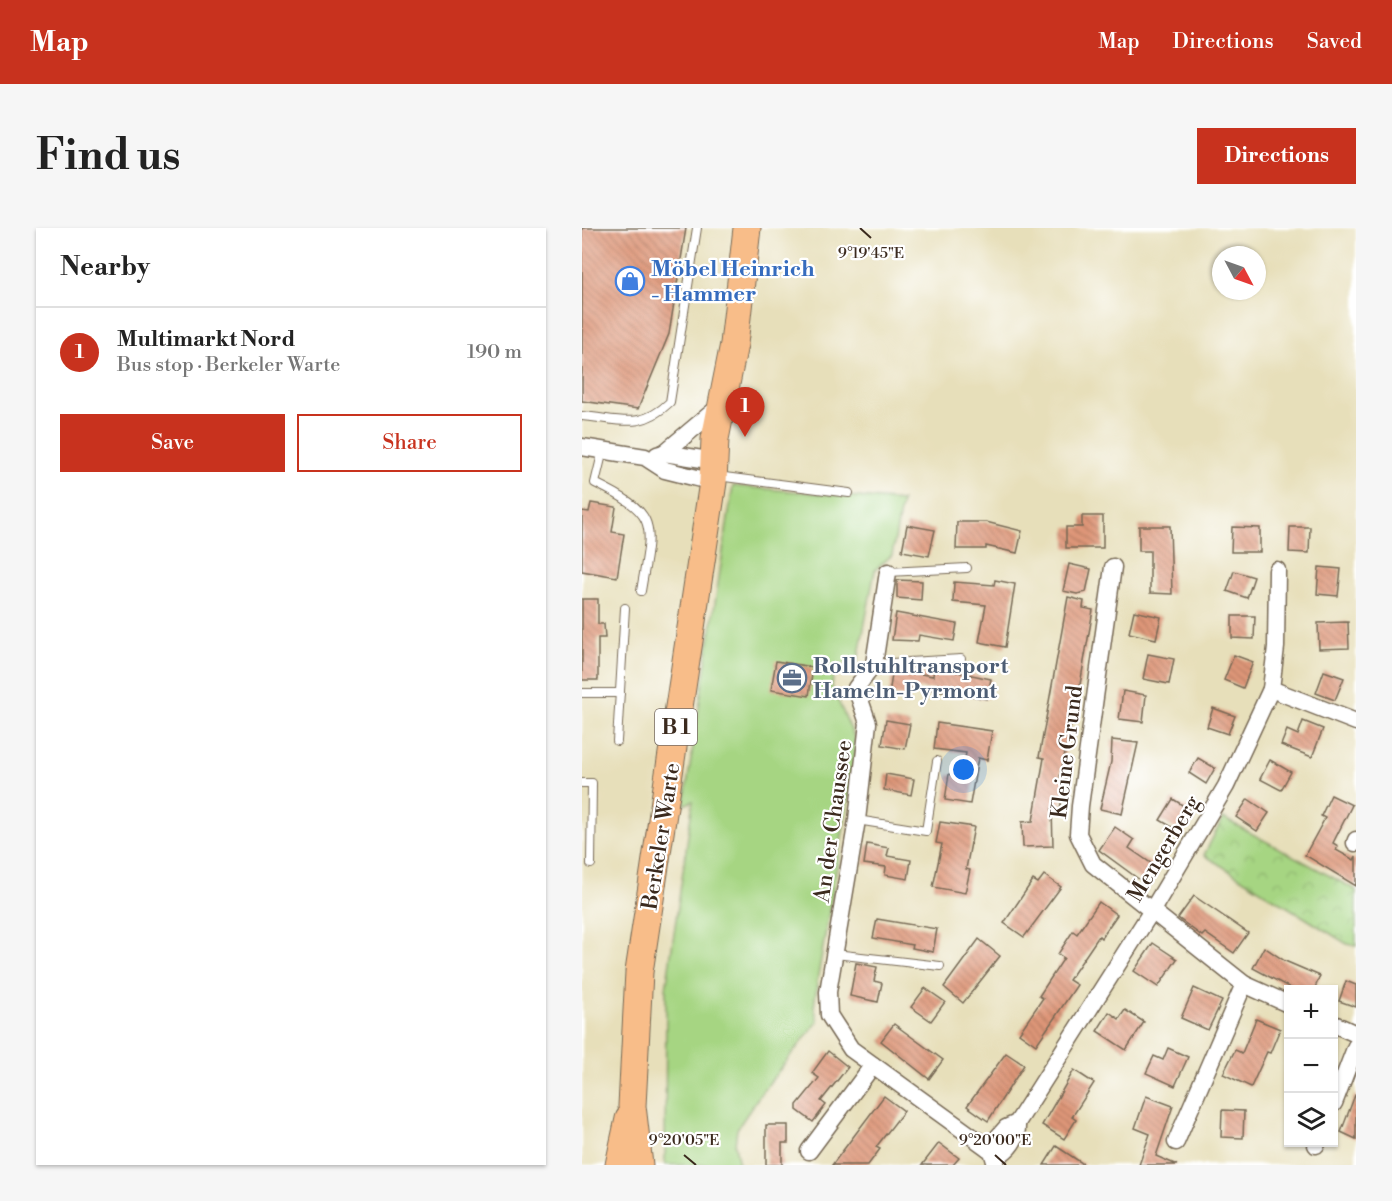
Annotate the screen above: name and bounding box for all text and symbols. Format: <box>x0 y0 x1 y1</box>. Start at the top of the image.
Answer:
text: Map <box>30 25 89 60</box>
text: Map <box>1098 29 1140 55</box>
text: Directions <box>1173 29 1274 55</box>
text: Saved <box>1307 29 1362 55</box>
button: Directions <box>1197 128 1356 184</box>
text: Find us <box>36 130 180 183</box>
text: 9°19'45"E <box>838 244 904 263</box>
north arrow <box>1212 246 1266 300</box>
text: Nearby <box>60 251 150 283</box>
place label: Möbel Heinrich - Hammer <box>651 256 815 308</box>
shop icon: Möbel Heinrich - Hammer <box>614 265 646 297</box>
text: Multimarkt Nord <box>117 326 295 353</box>
text: 1 <box>75 340 84 365</box>
text: 190 m <box>467 340 522 365</box>
text: Bus stop · Berkeler Warte <box>117 353 340 378</box>
pin: 1 <box>726 388 764 437</box>
button: Save <box>60 414 285 472</box>
button: Share <box>297 414 522 472</box>
place label: Rollstuhltransport Hameln-Pyrmont <box>813 653 1008 705</box>
office icon: Rollstuhltransport Hameln-Pyrmont <box>776 662 808 694</box>
street label: Kleine Grund <box>1046 683 1089 820</box>
road number: B 1 <box>655 709 697 745</box>
street label: An der Chaussee <box>809 738 858 905</box>
your location <box>949 755 978 784</box>
street label: Berkeler Warte <box>636 761 686 913</box>
street label: Mengerberg <box>1122 790 1207 907</box>
map controls <box>1284 985 1338 1147</box>
button: + <box>1284 985 1338 1039</box>
button: − <box>1284 1039 1338 1093</box>
button: layers <box>1284 1093 1338 1147</box>
text: 9°20'05"E <box>649 1131 719 1150</box>
text: 9°20'00"E <box>959 1131 1031 1150</box>

